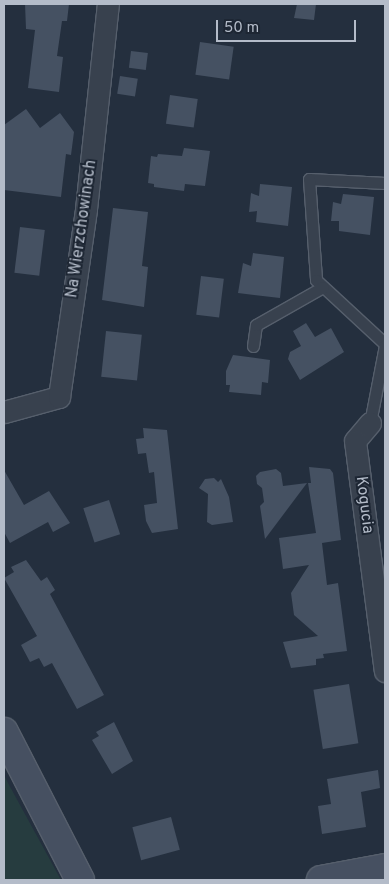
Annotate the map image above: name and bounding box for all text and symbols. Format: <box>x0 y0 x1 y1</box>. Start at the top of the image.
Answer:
scale bar <box>219 10 359 42</box>
text: 50 m <box>224 19 259 38</box>
street label: Na Wierzchowinach <box>63 159 101 299</box>
street label: Kogucia <box>351 475 377 535</box>

